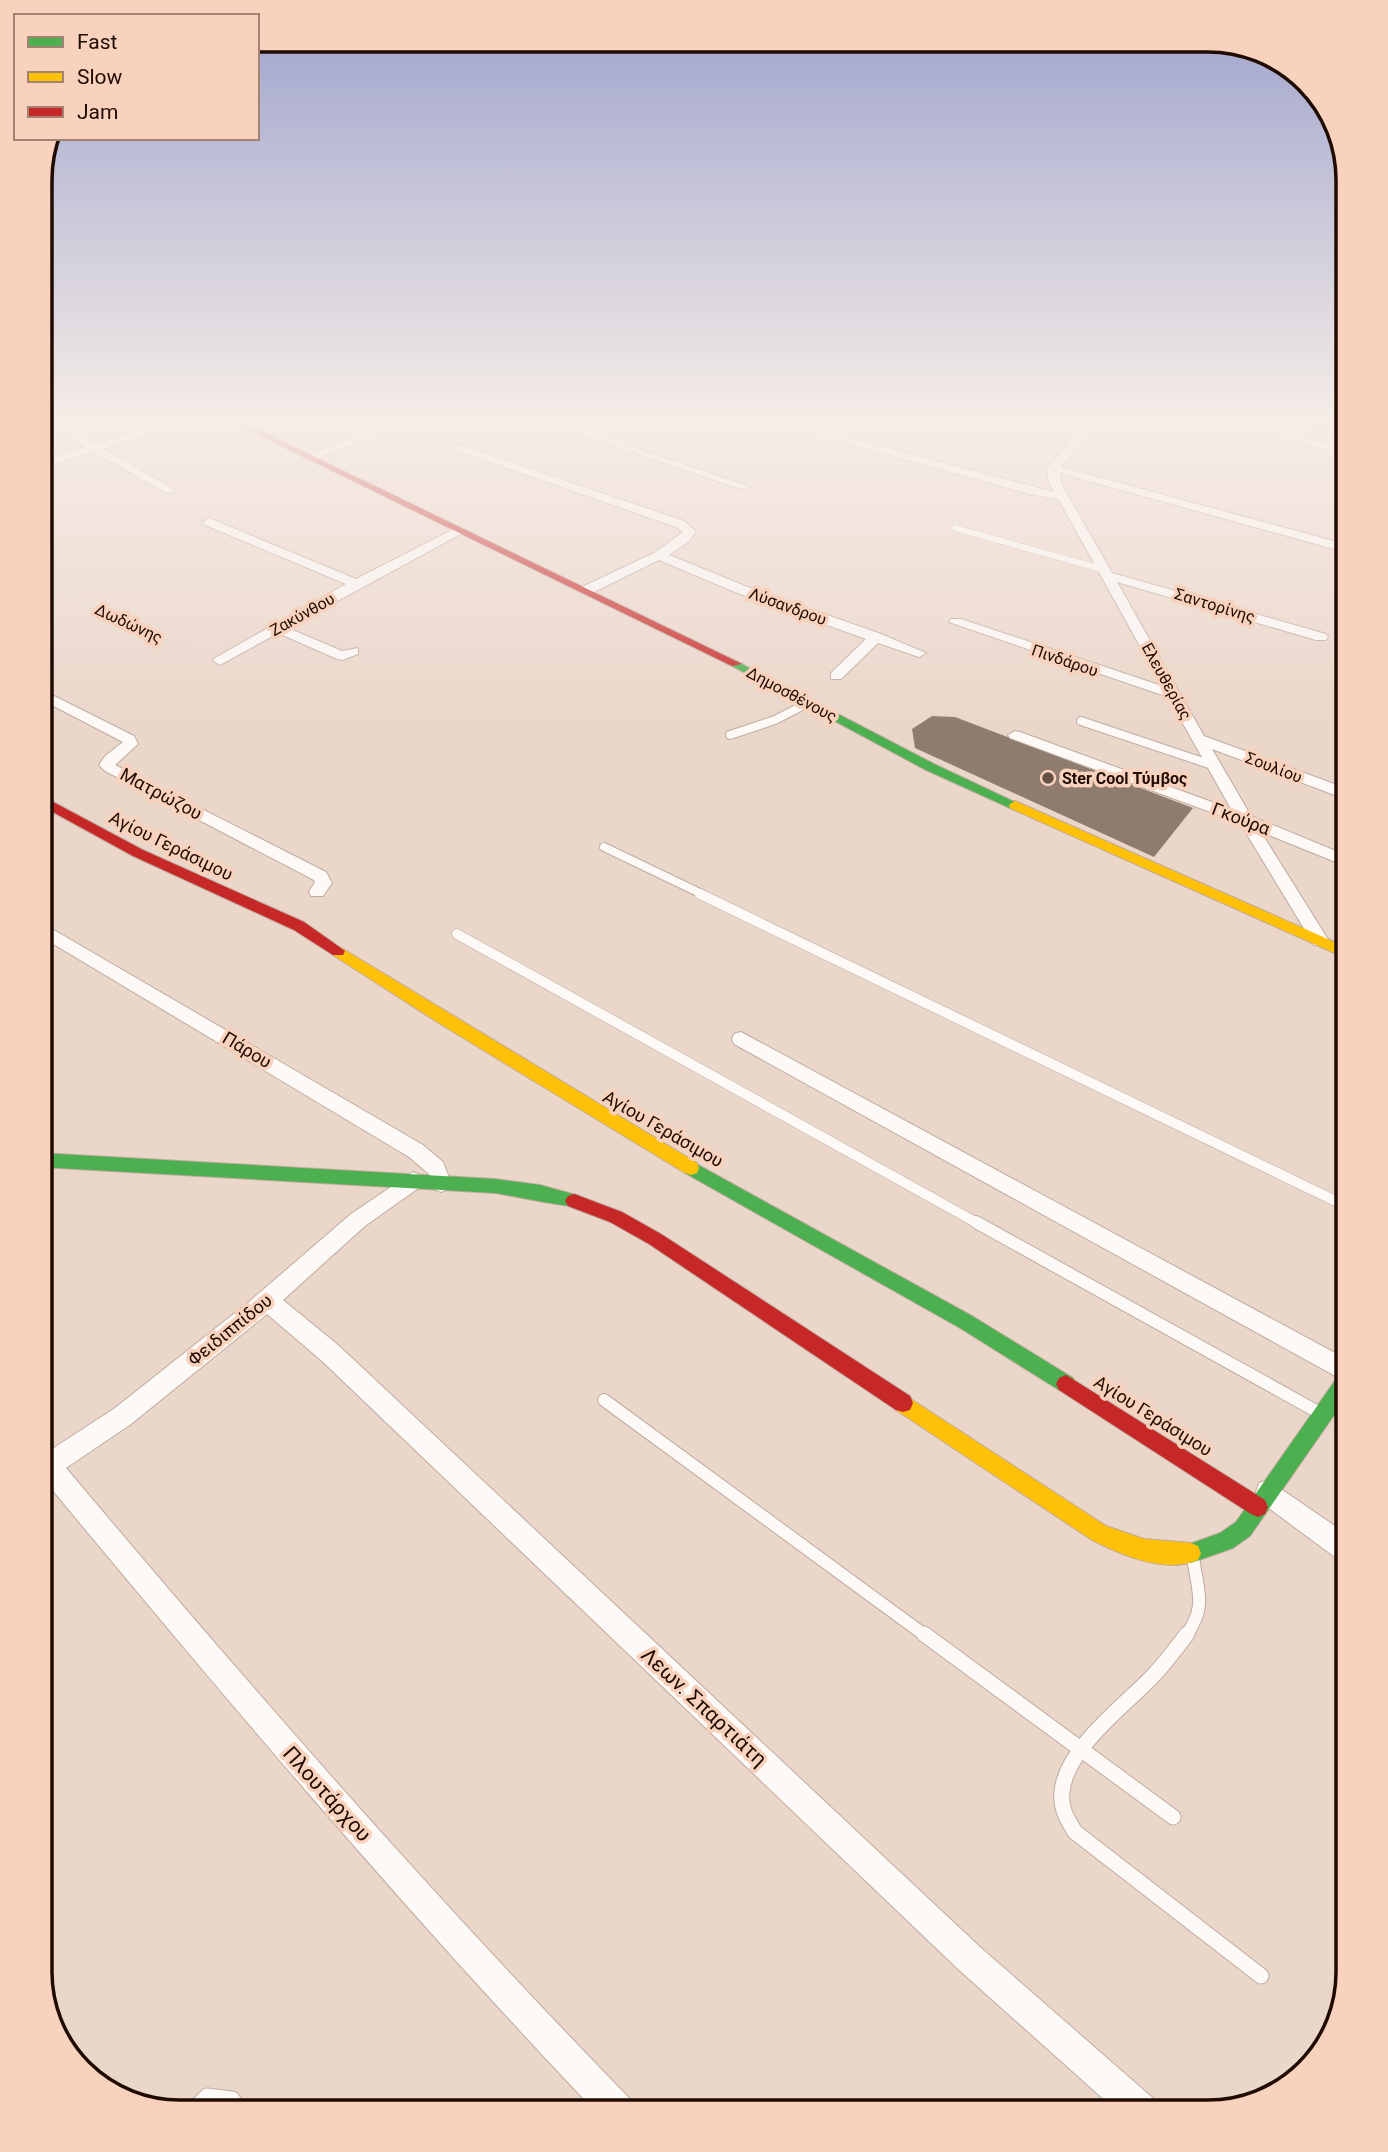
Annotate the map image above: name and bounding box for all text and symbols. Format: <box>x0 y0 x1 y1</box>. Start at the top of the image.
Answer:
legend <box>14 14 259 140</box>
text: Fast <box>77 30 118 54</box>
text: Slow <box>77 65 123 89</box>
text: Jam <box>77 100 118 124</box>
street label: Λύσανδρου <box>747 584 829 629</box>
street label: Σαντορίνης <box>1172 584 1257 627</box>
street label: Ζακύνθου <box>267 589 338 640</box>
street label: Δωδώνης <box>92 600 165 647</box>
street label: Ελευθερίας <box>1138 639 1195 723</box>
street label: Πινδάρου <box>1029 640 1101 681</box>
street label: Δημοσθένους <box>743 663 840 726</box>
street label: Σουλίου <box>1243 748 1305 787</box>
street label: Ματρώζου <box>117 763 206 824</box>
place label: Ster Cool Τύμβος <box>1062 769 1187 788</box>
marker: Ster Cool Τύμβος <box>1040 770 1056 786</box>
street label: Γκούρα <box>1209 798 1274 839</box>
street label: Αγίου Γεράσιμου <box>106 807 237 885</box>
street label: Πάρου <box>219 1027 276 1072</box>
street label: Αγίου Γεράσιμου <box>600 1086 727 1171</box>
street label: Φειδιππίδου <box>183 1289 276 1370</box>
street label: Αγίου Γεράσιμου <box>1090 1371 1216 1460</box>
street label: Λεων. Σπαρτιάτη <box>636 1643 772 1771</box>
street label: Πλουτάρχου <box>278 1742 376 1846</box>

